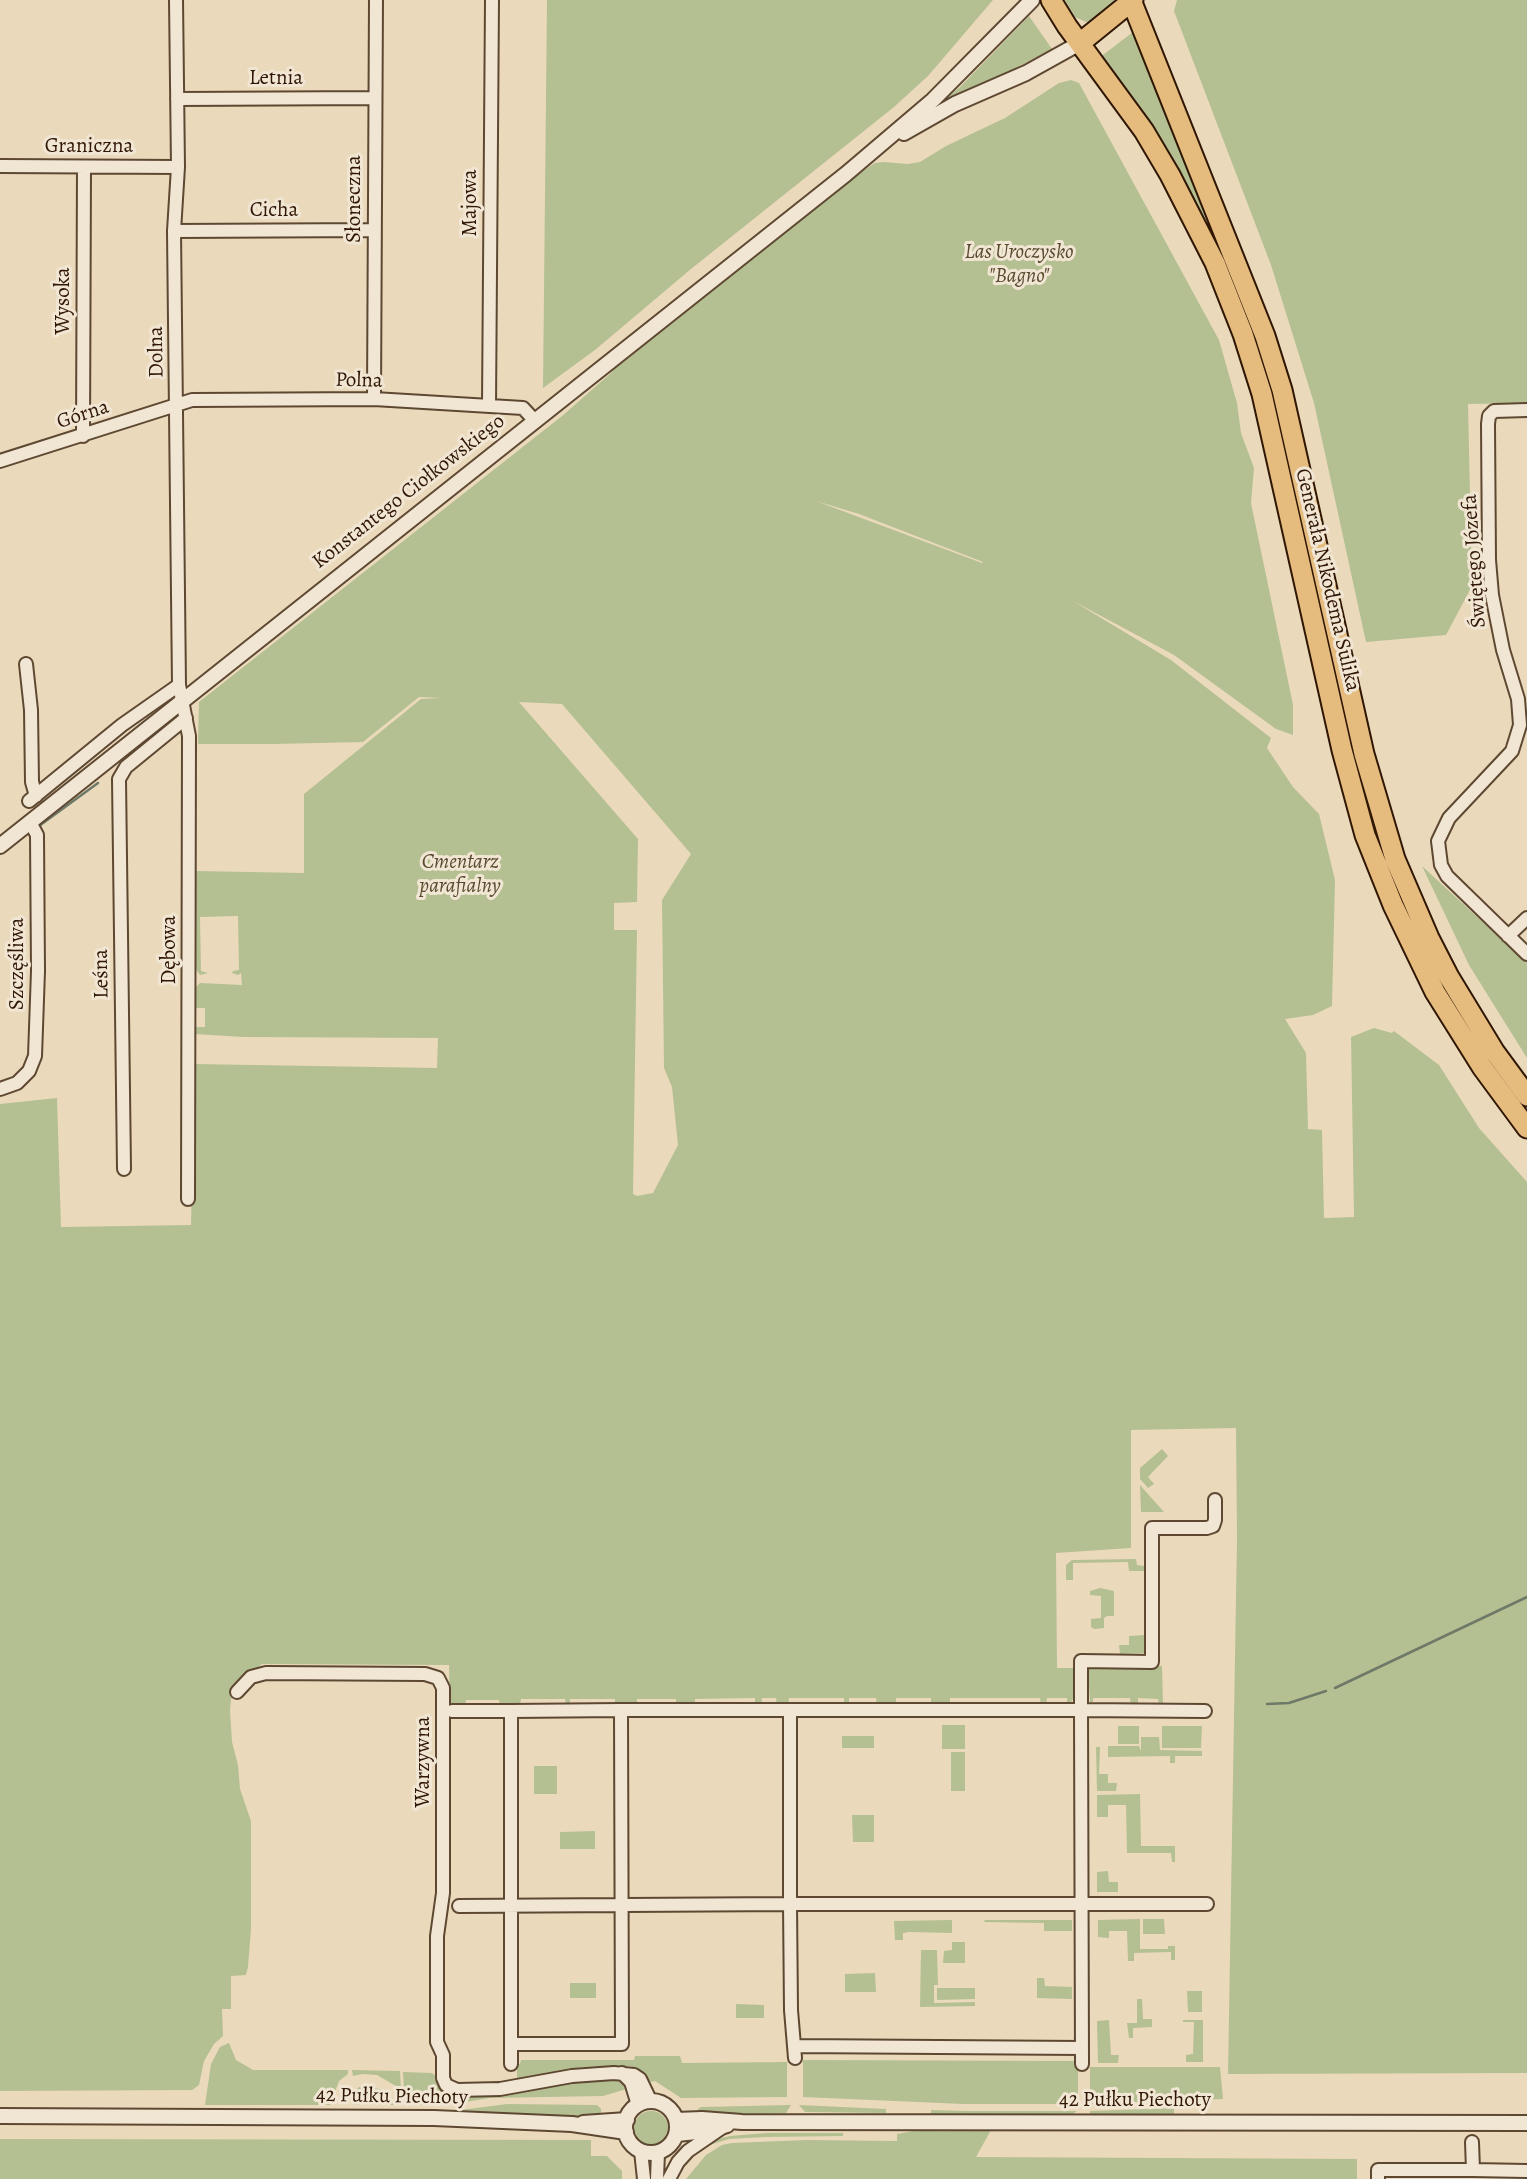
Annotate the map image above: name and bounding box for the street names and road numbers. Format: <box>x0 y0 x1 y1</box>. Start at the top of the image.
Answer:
street label: Letnia <box>249 66 303 92</box>
street label: Graniczna <box>45 134 133 160</box>
street label: Słoneczna <box>342 155 368 243</box>
street label: Majowa <box>458 170 484 236</box>
street label: Cicha <box>250 198 298 224</box>
street label: Wysoka <box>51 267 77 335</box>
street label: Dolna <box>144 326 170 378</box>
street label: Polna <box>335 368 383 394</box>
street label: Górna <box>54 395 112 435</box>
street label: Konstantego Ciołkowskiego <box>308 409 510 575</box>
street label: Generała Nikodema Sulika <box>1289 466 1365 694</box>
street label: Świętego Józefa <box>1458 493 1492 629</box>
street label: Dębowa <box>157 915 183 985</box>
street label: Szczęśliwa <box>5 918 31 1010</box>
street label: Leśna <box>89 949 115 999</box>
street label: Warzywna <box>411 1717 437 1807</box>
street label: 42 Pułku Piechoty <box>316 2083 468 2111</box>
street label: 42 Pułku Piechoty <box>1059 2088 1211 2114</box>

